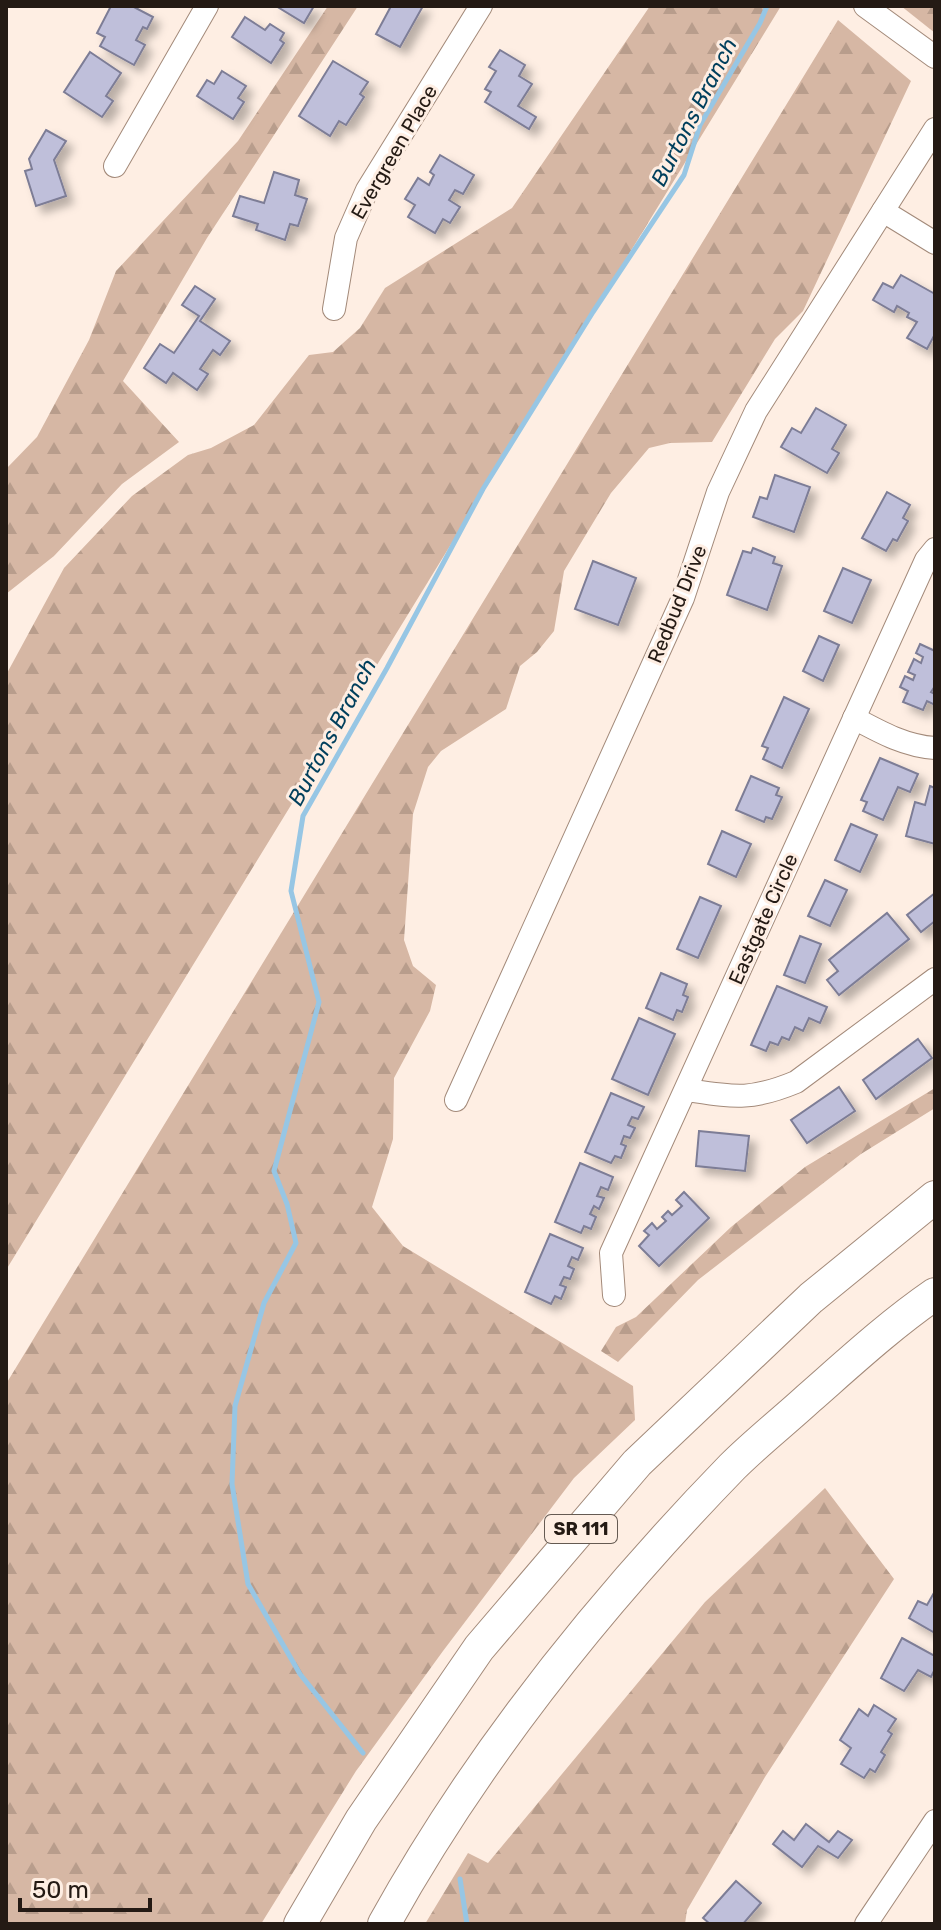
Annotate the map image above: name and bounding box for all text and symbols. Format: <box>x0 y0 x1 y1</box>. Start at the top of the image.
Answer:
water label: Burtons Branch <box>645 34 743 190</box>
street label: Evergreen Place <box>346 81 442 223</box>
street label: Redbud Drive <box>642 542 712 666</box>
water label: Burtons Branch <box>282 654 382 810</box>
street label: Eastgate Circle <box>723 850 803 988</box>
road number: SR 111 <box>545 1515 617 1543</box>
scale bar <box>20 1862 150 1912</box>
text: 50 m <box>32 1876 89 1904</box>

